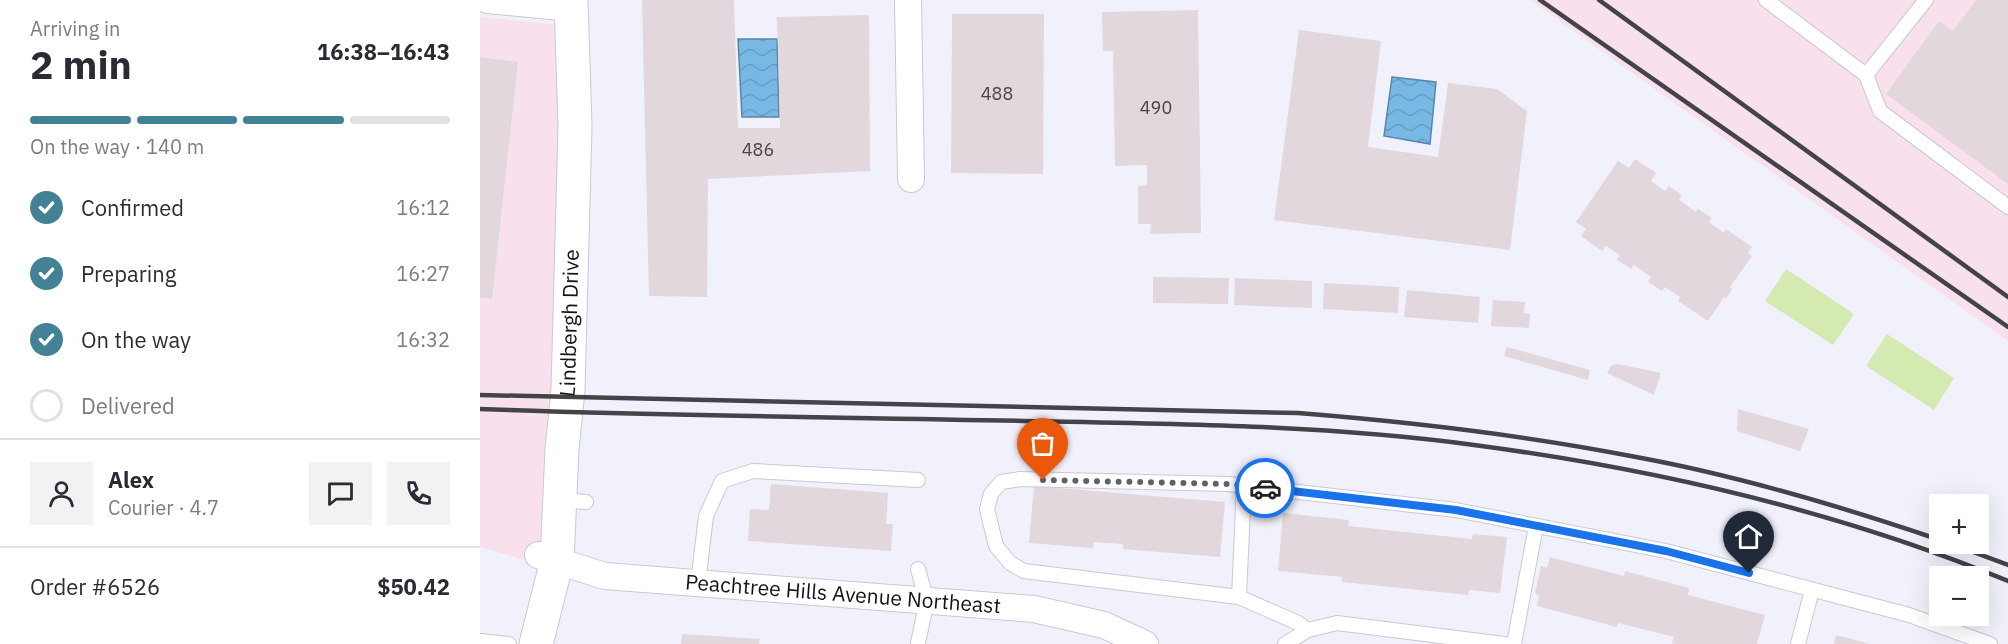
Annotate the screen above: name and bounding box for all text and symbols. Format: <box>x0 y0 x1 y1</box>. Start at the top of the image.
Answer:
text: Arriving in <box>30 15 120 42</box>
text: 16:38–16:43 <box>317 37 450 66</box>
text: 2 min <box>30 39 132 90</box>
house number: 488 <box>981 82 1013 105</box>
house number: 490 <box>1140 96 1172 119</box>
text: On the way · 140 m <box>30 133 204 160</box>
house number: 486 <box>742 138 774 161</box>
icon: check <box>30 191 63 224</box>
text: Confirmed <box>81 193 184 222</box>
text: 16:12 <box>396 194 450 221</box>
street label: Lindbergh Drive <box>552 249 585 398</box>
icon: check <box>30 257 63 290</box>
text: Preparing <box>81 259 176 288</box>
text: 16:27 <box>396 260 450 287</box>
icon: check <box>30 323 63 356</box>
text: On the way <box>81 325 191 354</box>
text: 16:32 <box>396 326 450 353</box>
text: Delivered <box>81 391 175 420</box>
pin <box>1017 418 1068 480</box>
icon: bag <box>1026 427 1059 460</box>
courier <box>1235 458 1295 518</box>
button: person <box>30 462 93 525</box>
button: chat <box>309 462 372 525</box>
button: phone <box>387 462 450 525</box>
text: Alex <box>108 465 154 494</box>
icon: car <box>1249 472 1282 505</box>
text: Courier · 4.7 <box>108 494 219 521</box>
map controls <box>1929 494 1989 626</box>
button: + <box>1929 494 1989 554</box>
pin <box>1723 511 1774 573</box>
icon: home <box>1732 520 1765 553</box>
button: − <box>1929 566 1989 626</box>
street label: Peachtree Hills Avenue Northeast <box>684 567 1002 619</box>
text: Order #6526 <box>30 572 160 601</box>
text: $50.42 <box>377 572 450 601</box>

